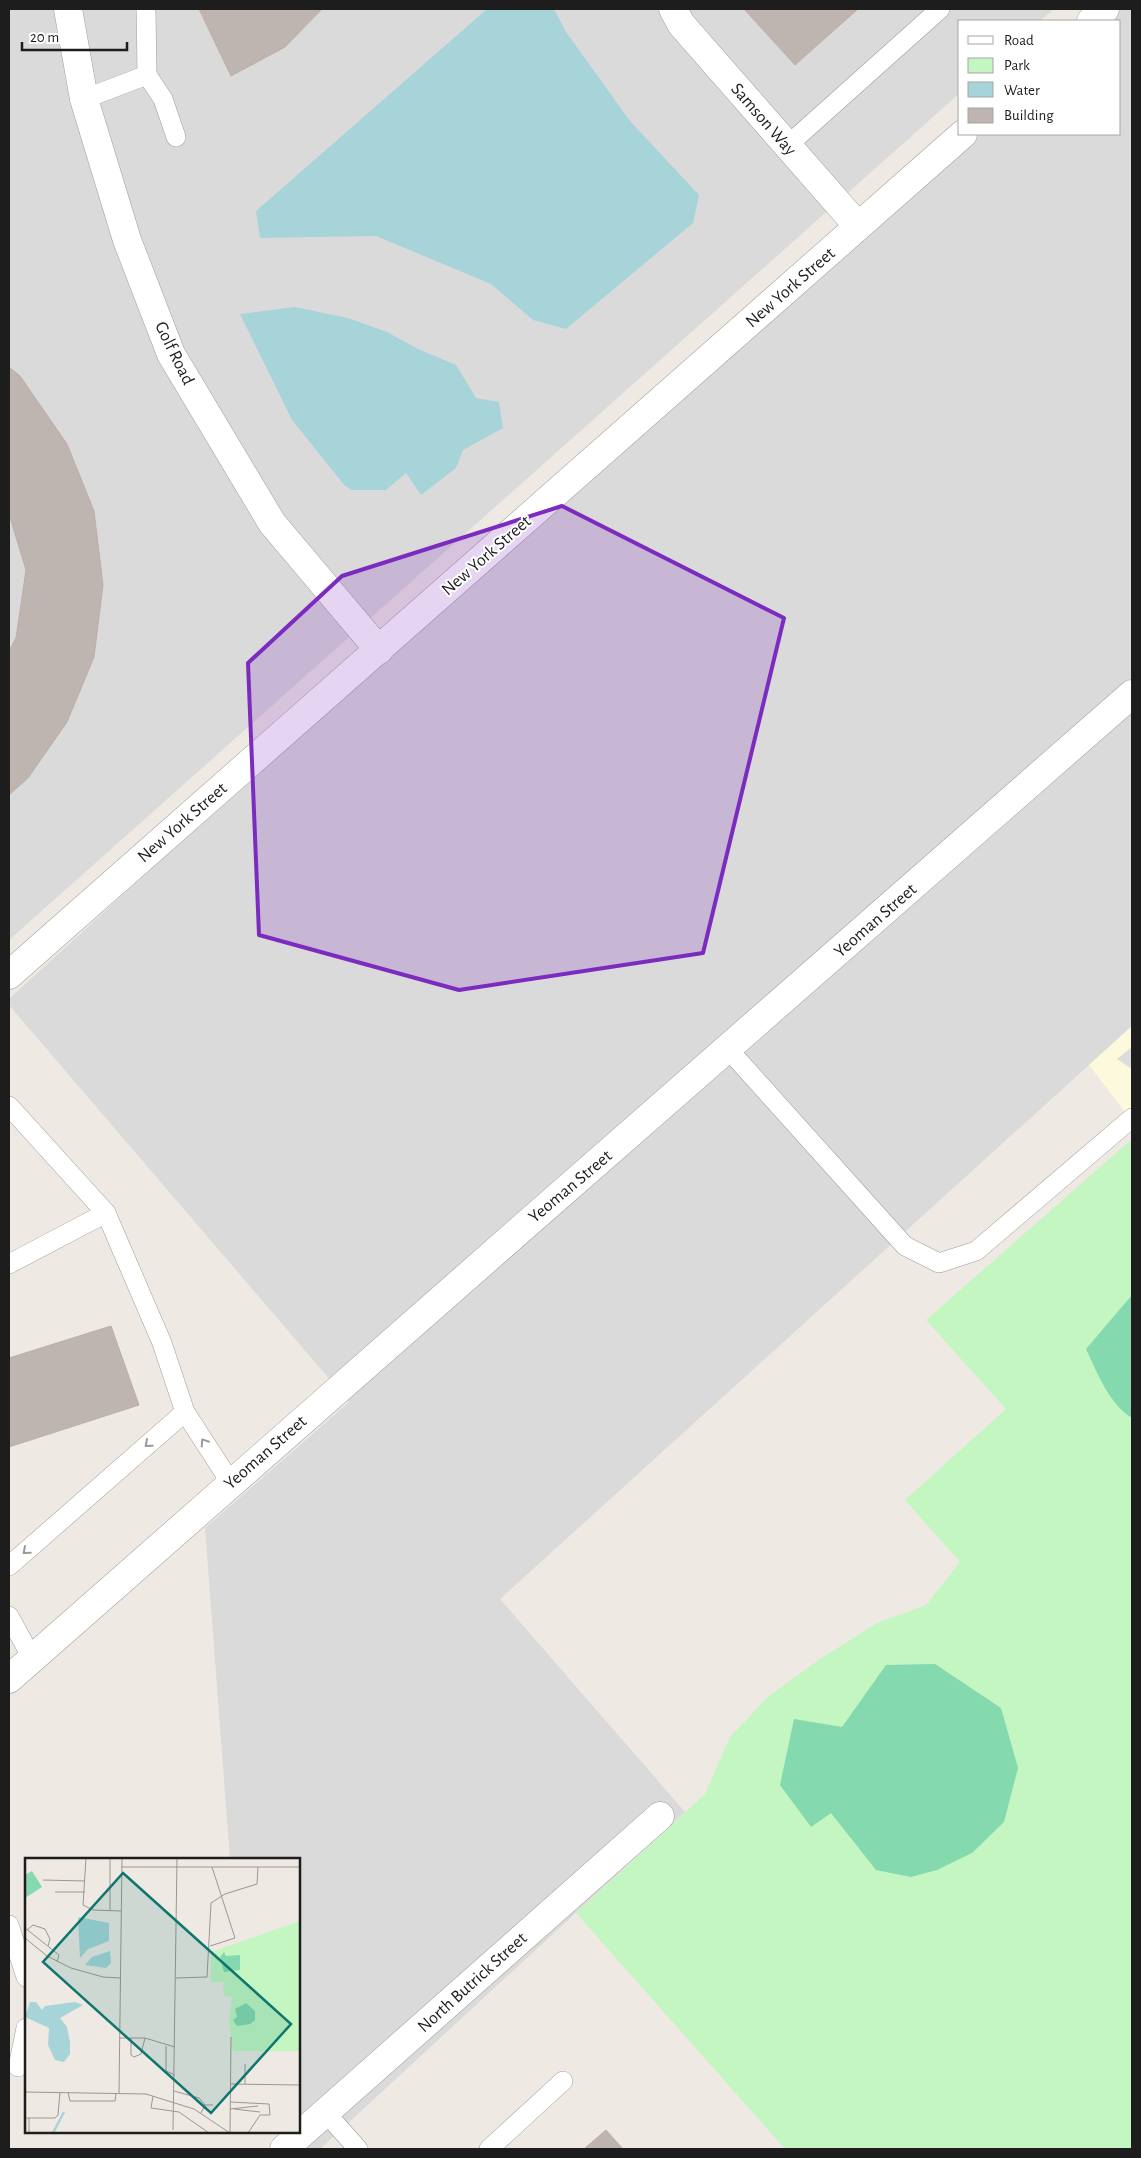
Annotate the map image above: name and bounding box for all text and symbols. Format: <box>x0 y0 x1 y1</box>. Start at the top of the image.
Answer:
scale bar <box>22 20 128 52</box>
legend <box>958 20 1121 135</box>
text: 20 m <box>30 30 59 45</box>
text: Road <box>1004 33 1034 48</box>
text: Park <box>1004 58 1030 73</box>
street label: Samson Way <box>727 80 799 159</box>
text: Water <box>1004 83 1040 98</box>
text: Building <box>1004 108 1054 123</box>
street label: New York Street <box>743 244 839 331</box>
street label: Golf Road <box>151 319 197 388</box>
street label: New York Street <box>439 512 535 599</box>
street label: New York Street <box>135 779 231 866</box>
street label: Yeoman Street <box>831 880 920 961</box>
street label: Yeoman Street <box>526 1147 616 1227</box>
street label: Yeoman Street <box>221 1412 310 1493</box>
one-way arrow <box>201 1438 210 1447</box>
one-way arrow <box>145 1439 154 1448</box>
one-way arrow <box>22 1545 31 1554</box>
inset map <box>25 1858 300 2133</box>
street label: North Butrick Street <box>415 1929 531 2036</box>

